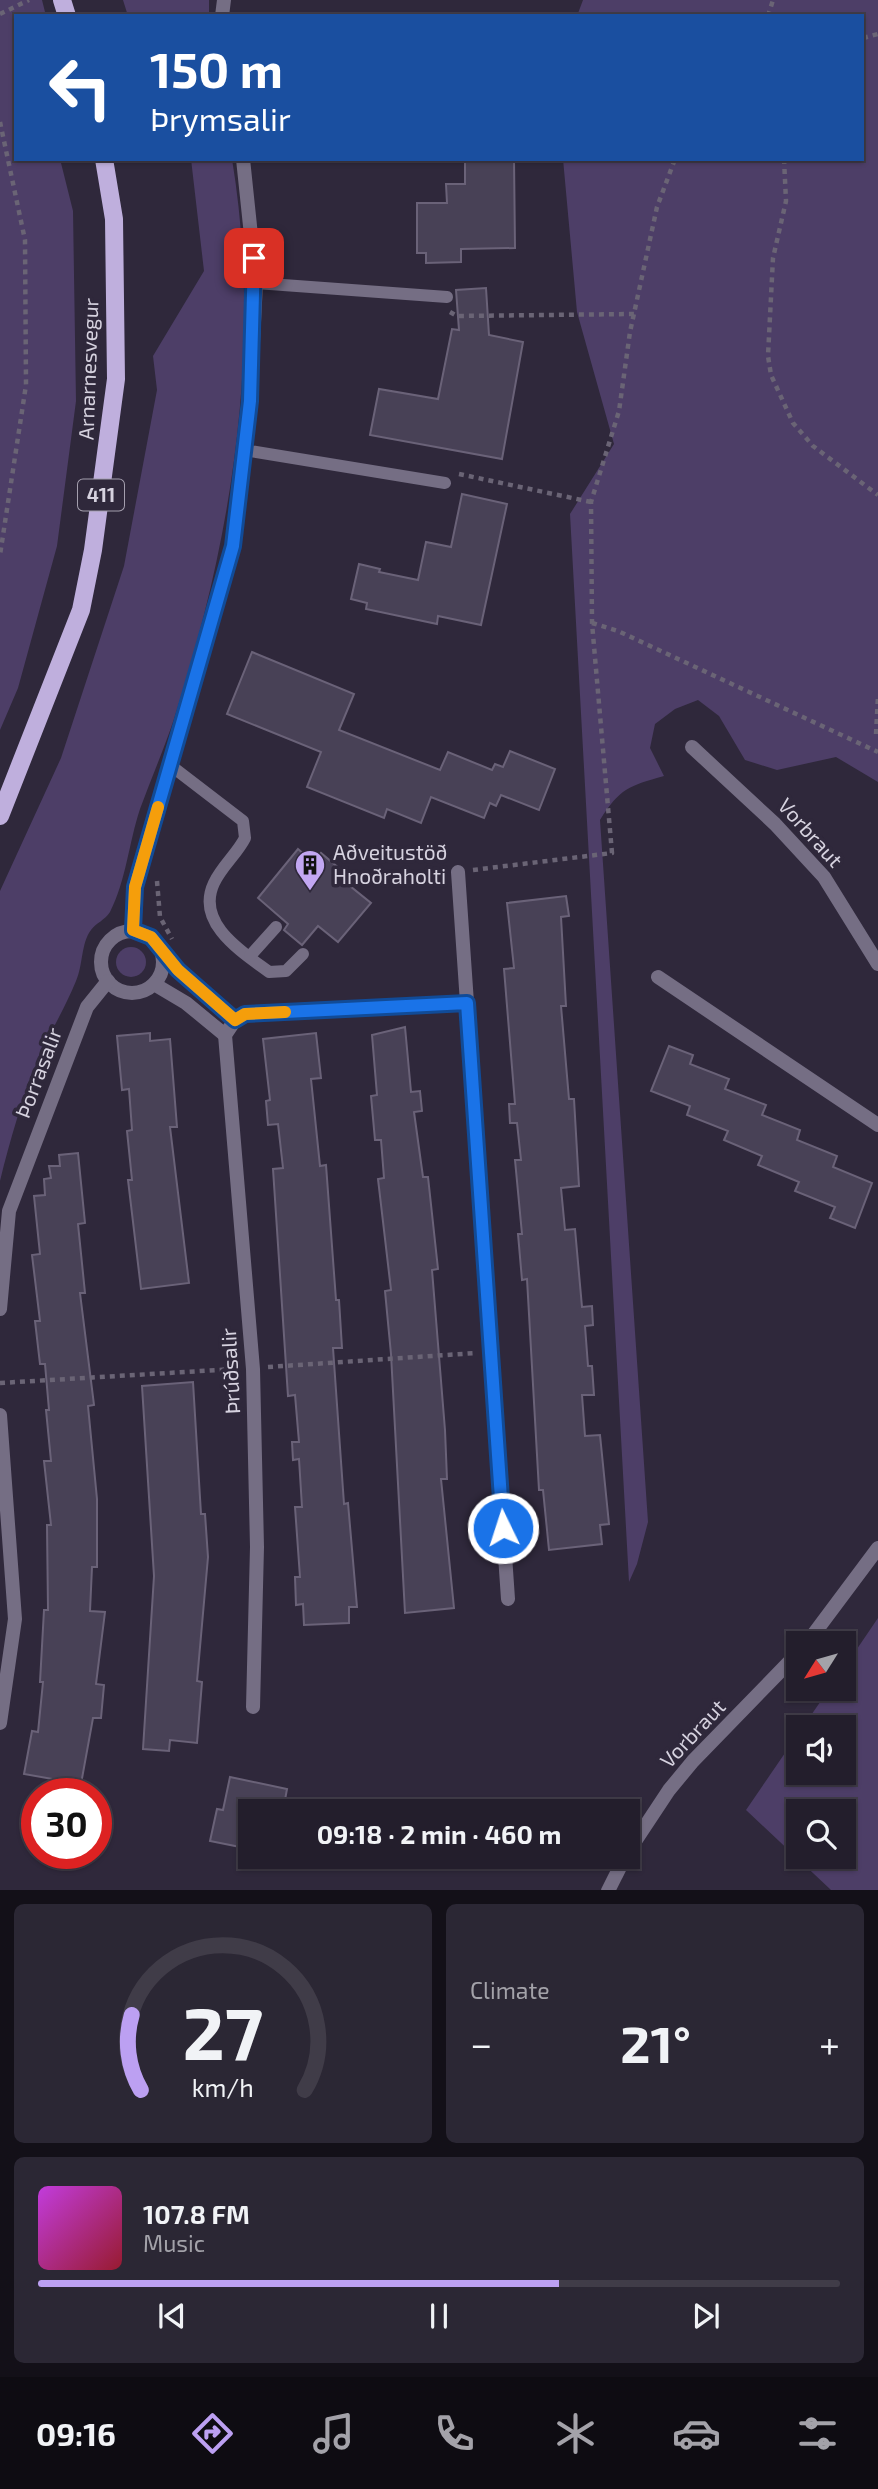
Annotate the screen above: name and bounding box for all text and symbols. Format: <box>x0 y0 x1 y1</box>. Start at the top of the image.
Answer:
text: 150 m <box>150 39 283 98</box>
icon: left <box>35 42 126 133</box>
text: Þrymsalir <box>150 99 291 137</box>
pin <box>224 228 284 288</box>
icon: arrive <box>235 239 273 277</box>
street label: Arnarnesvegur <box>73 297 102 440</box>
road number: 411 <box>78 480 124 510</box>
street label: Vorbraut <box>774 792 849 872</box>
place label: Aðveitustöð Hnoðraholti <box>333 839 447 888</box>
building icon: Aðveitustöð Hnoðraholti <box>293 848 327 892</box>
street label: Þorrasalir <box>9 1023 66 1121</box>
street label: Þrúðsalir <box>215 1327 244 1415</box>
position arrow <box>466 1491 540 1565</box>
north arrow <box>786 1631 856 1701</box>
map controls <box>786 1631 856 1869</box>
street label: Vorbraut <box>654 1694 730 1772</box>
button: sound <box>786 1715 856 1785</box>
speed limit sign: 30 <box>21 1778 112 1869</box>
button: search <box>786 1799 856 1869</box>
text: 09:18 · 2 min · 460 m <box>317 1818 561 1849</box>
text: Climate <box>470 1976 550 2004</box>
text: 27 <box>183 1987 263 2075</box>
text: 21° <box>620 2011 691 2073</box>
text: − <box>470 2020 492 2066</box>
text: + <box>819 2020 840 2066</box>
text: km/h <box>192 2071 254 2101</box>
text: 107.8 FM <box>143 2198 250 2229</box>
text: Music <box>143 2229 205 2257</box>
icon: previous <box>153 2297 191 2335</box>
icon: pause <box>420 2297 458 2335</box>
icon: next <box>687 2297 725 2335</box>
icon: directions <box>188 2409 237 2458</box>
icon: music <box>309 2409 358 2458</box>
icon: phone <box>430 2409 479 2458</box>
icon: climate <box>551 2409 600 2458</box>
icon: car <box>672 2409 721 2458</box>
icon: filters <box>793 2409 842 2458</box>
text: 09:16 <box>36 2414 116 2452</box>

